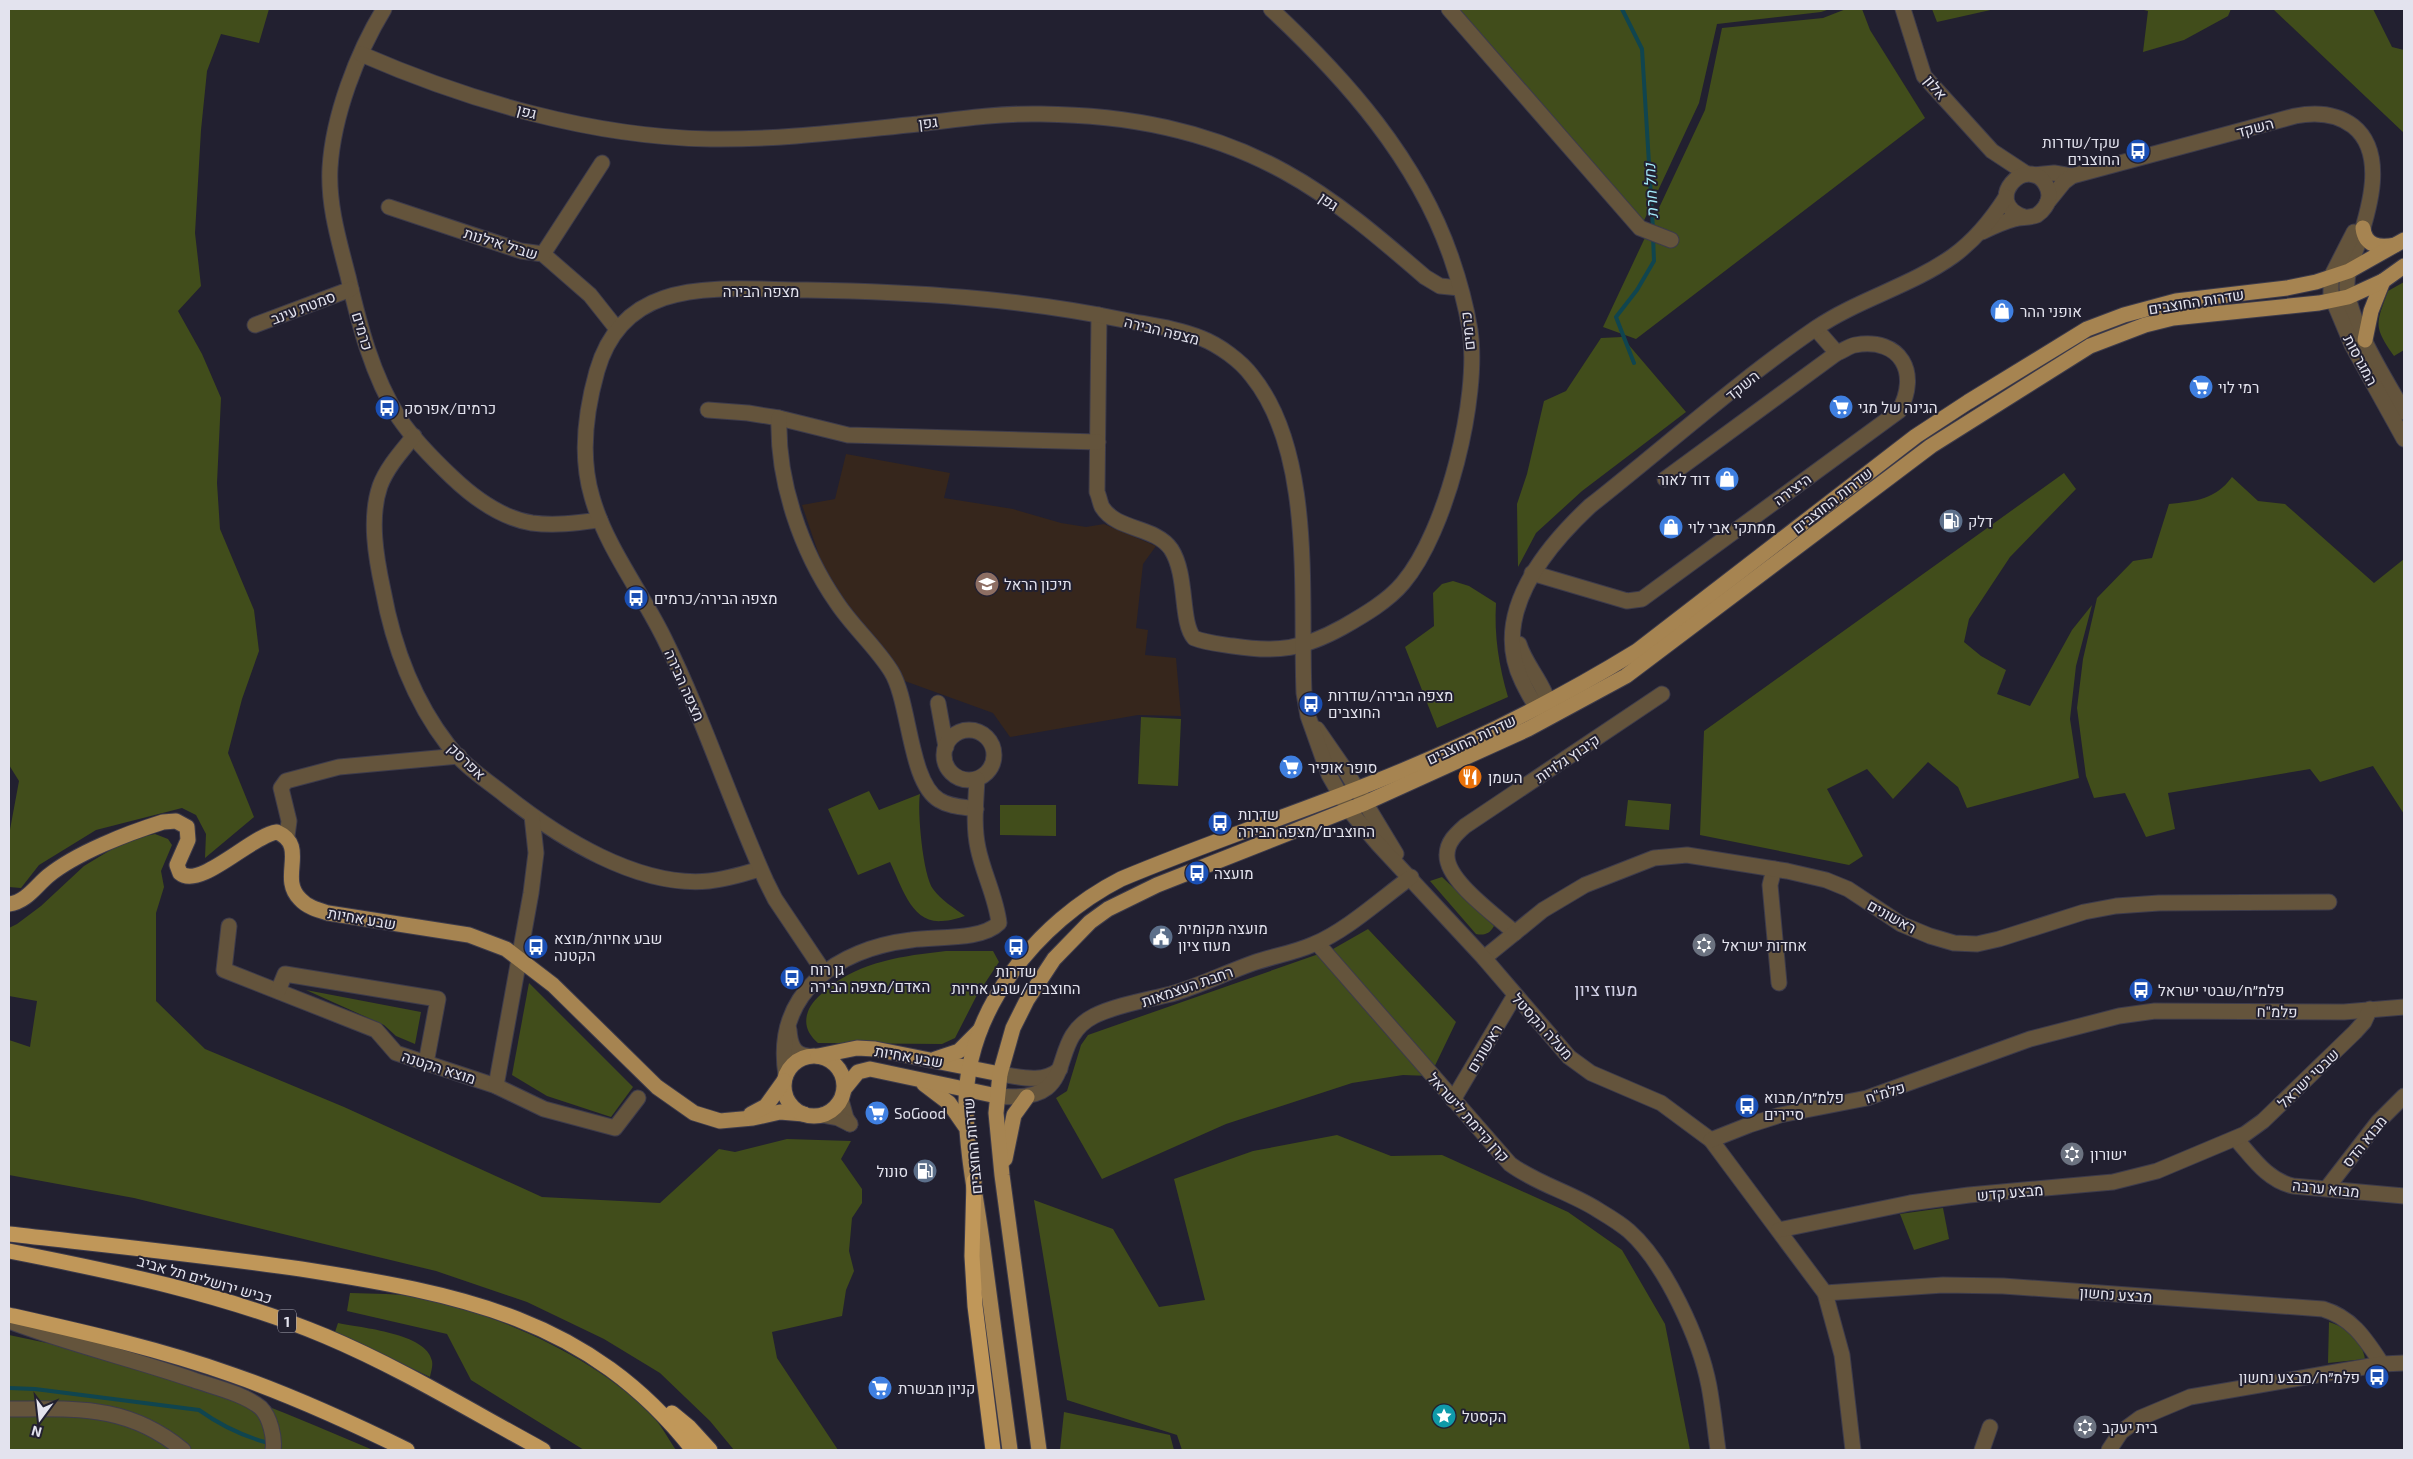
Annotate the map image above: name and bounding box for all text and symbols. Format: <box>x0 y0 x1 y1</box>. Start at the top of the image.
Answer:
street label: אלון <box>1921 71 1951 103</box>
street label: גפן <box>515 100 539 122</box>
street label: גפן <box>917 112 939 132</box>
street label: השקד <box>2234 113 2276 141</box>
place label: שקד/שדרות החוצבים <box>2042 133 2120 168</box>
bus stop icon: שקד/שדרות החוצבים <box>2125 138 2151 164</box>
water label: נחל חרת <box>1639 162 1661 219</box>
street label: גפן <box>1316 188 1342 214</box>
street label: שביל אילנות <box>462 223 540 263</box>
street label: מצפה הבירה <box>723 282 799 300</box>
street label: שדרות החוצבים <box>2147 285 2245 317</box>
street label: סמטת עינב <box>268 286 338 328</box>
shop icon: אופני ההר <box>1989 298 2015 324</box>
place label: אופני ההר <box>2020 302 2082 320</box>
street label: כרמים <box>349 310 377 352</box>
street label: כרמים <box>1456 311 1478 351</box>
street label: מצפה הבירה <box>1123 312 1201 348</box>
street label: המגרסות <box>2340 332 2382 388</box>
street label: השקד <box>1722 366 1762 404</box>
supermarket icon: רמי לוי <box>2188 374 2214 400</box>
place label: רמי לוי <box>2218 378 2259 396</box>
supermarket icon: הגינה של מגי <box>1828 394 1854 420</box>
bus stop icon: כרמים/אפרסק <box>374 395 400 421</box>
place label: הגינה של מגי <box>1858 398 1938 416</box>
place label: כרמים/אפרסק <box>404 399 496 417</box>
street label: שדרות החוצבים <box>1788 463 1876 537</box>
shop icon: דוד לאור <box>1714 466 1740 492</box>
street label: היצירה <box>1770 469 1814 509</box>
place label: דוד לאור <box>1657 470 1710 488</box>
fuel station icon: דלק <box>1938 508 1964 534</box>
place label: דלק <box>1968 512 1993 530</box>
shop icon: ממתקי אבי לוי <box>1658 514 1684 540</box>
place label: ממתקי אבי לוי <box>1688 518 1776 536</box>
school or university icon: תיכון הראל <box>974 571 1000 597</box>
place label: תיכון הראל <box>1004 575 1072 593</box>
bus stop icon: מצפה הבירה/כרמים <box>623 585 649 611</box>
place label: מצפה הבירה/כרמים <box>654 589 777 607</box>
street label: מצפה הבירה <box>661 646 709 724</box>
place label: מצפה הבירה/שדרות החוצבים <box>1328 686 1453 721</box>
bus stop icon: מצפה הבירה/שדרות החוצבים <box>1298 691 1324 717</box>
street label: שדרות החוצבים <box>1423 710 1519 768</box>
street label: קיבוץ גלויות <box>1531 730 1603 786</box>
street label: אפרסק <box>444 739 490 783</box>
supermarket icon: סופר אופיר <box>1278 754 1304 780</box>
place label: סופר אופיר <box>1308 758 1377 776</box>
restaurant icon: השמן <box>1457 764 1483 790</box>
place label: השמן <box>1488 768 1523 786</box>
place label: שדרות החוצבים/מצפה הבירה <box>1238 805 1375 840</box>
bus stop icon: שדרות החוצבים/מצפה הבירה <box>1207 810 1233 836</box>
bus stop icon: מועצה <box>1184 860 1210 886</box>
place label: מועצה <box>1214 864 1254 882</box>
street label: ראשונים <box>1865 895 1919 937</box>
street label: שבע אחיות <box>327 903 397 933</box>
place label: מועצה מקומית מעוז ציון <box>1178 919 1268 954</box>
public building icon: מועצה מקומית מעוז ציון <box>1148 924 1174 950</box>
place label: שבע אחיות/מוצא הקטנה <box>554 929 662 964</box>
synagogue icon: אחדות ישראל <box>1691 932 1717 958</box>
bus stop icon: שבע אחיות/מוצא הקטנה <box>523 934 549 960</box>
bus stop icon: שדרות החוצבים/שבע אחיות <box>1003 934 1029 960</box>
place label: אחדות ישראל <box>1722 936 1807 954</box>
place label: גן רוח האדם/מצפה הבירה <box>810 960 930 995</box>
place label: שדרות החוצבים/שבע אחיות <box>951 962 1081 997</box>
street label: רחבת העצמאות <box>1139 962 1235 1010</box>
bus stop icon: גן רוח האדם/מצפה הבירה <box>779 965 805 991</box>
bus stop icon: פלמ״ח/שבטי ישראל <box>2128 977 2154 1003</box>
district label: מעוז ציון <box>1574 978 1638 1000</box>
place label: פלמ״ח/שבטי ישראל <box>2158 981 2284 999</box>
street label: מעלה הקסטל <box>1509 989 1577 1063</box>
street label: פלמ"ח <box>2256 1002 2298 1020</box>
street label: ראשונים <box>1463 1021 1505 1075</box>
street label: שבע אחיות <box>874 1041 944 1071</box>
street label: שבטי ישראל <box>2274 1044 2342 1112</box>
street label: מוצא הקטנה <box>400 1047 478 1087</box>
street label: קרן קיימת לישראל <box>1424 1069 1514 1165</box>
street label: פלמ"ח <box>1863 1077 1907 1107</box>
place label: פלמ״ח/מבוא סיירים <box>1764 1088 1844 1123</box>
bus stop icon: פלמ״ח/מבוא סיירים <box>1734 1093 1760 1119</box>
street label: שדרות החוצבים <box>959 1097 985 1195</box>
supermarket icon: SoGood <box>864 1100 890 1126</box>
place label: SoGood <box>894 1104 946 1122</box>
street label: מבוא הדס <box>2338 1112 2390 1170</box>
synagogue icon: ישורון <box>2059 1141 2085 1167</box>
place label: ישורון <box>2090 1145 2127 1163</box>
fuel station icon: סונול <box>912 1158 938 1184</box>
place label: סונול <box>876 1162 908 1180</box>
street label: מבוא ערבה <box>2291 1176 2361 1200</box>
street label: מבצע קדש <box>1976 1180 2044 1204</box>
street label: כביש ירושלים תל אביב <box>135 1251 275 1307</box>
street label: מבצע נחשון <box>2079 1282 2153 1306</box>
road number: 1 <box>278 1310 296 1332</box>
bus stop icon: פלמ״ח/מבצע נחשון <box>2364 1364 2390 1390</box>
place label: פלמ״ח/מבצע נחשון <box>2239 1368 2360 1386</box>
supermarket icon: קניון מבשרת <box>867 1375 893 1401</box>
place label: קניון מבשרת <box>898 1379 975 1397</box>
north arrow <box>15 1394 65 1444</box>
place icon: הקסטל <box>1431 1403 1457 1429</box>
place label: הקסטל <box>1462 1407 1507 1425</box>
synagogue icon: בית יעקב <box>2072 1414 2098 1440</box>
place label: בית יעקב <box>2102 1418 2158 1436</box>
text: N <box>29 1423 44 1442</box>

